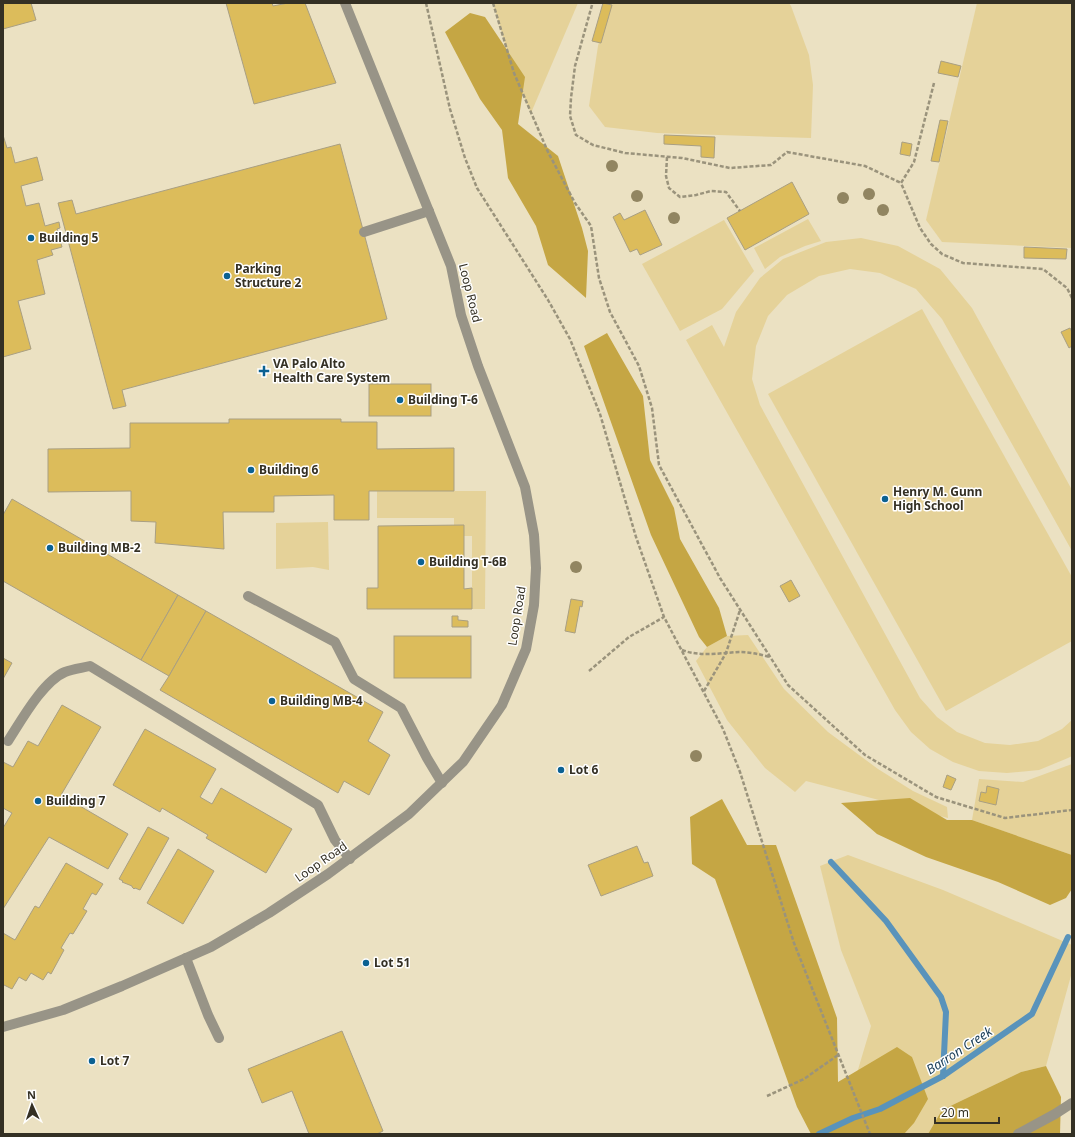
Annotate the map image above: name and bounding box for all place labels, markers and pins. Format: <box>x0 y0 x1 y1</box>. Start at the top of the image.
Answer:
place label: Building 5 <box>39 229 99 246</box>
marker: Building 5 <box>26 233 36 243</box>
place label: Parking Structure 2 <box>235 260 302 291</box>
marker: Parking Structure 2 <box>222 271 232 281</box>
place label: VA Palo Alto Health Care System <box>273 355 390 386</box>
marker: VA Palo Alto Health Care System <box>258 365 270 377</box>
place label: Building T-6 <box>408 391 478 408</box>
marker: Building T-6 <box>395 395 405 405</box>
place label: Building 6 <box>259 461 319 478</box>
marker: Building 6 <box>246 465 256 475</box>
place label: Henry M. Gunn High School <box>893 483 982 514</box>
marker: Henry M. Gunn High School <box>880 494 890 504</box>
place label: Building MB-2 <box>58 539 141 556</box>
marker: Building MB-2 <box>45 543 55 553</box>
place label: Building T-6B <box>429 553 507 570</box>
marker: Building T-6B <box>416 557 426 567</box>
place label: Building MB-4 <box>280 692 363 709</box>
marker: Building MB-4 <box>267 696 277 706</box>
place label: Lot 6 <box>569 761 599 778</box>
marker: Lot 6 <box>556 765 566 775</box>
place label: Building 7 <box>46 792 106 809</box>
marker: Building 7 <box>33 796 43 806</box>
place label: Lot 51 <box>374 954 410 971</box>
marker: Lot 51 <box>361 958 371 968</box>
place label: Lot 7 <box>100 1052 130 1069</box>
marker: Lot 7 <box>87 1056 97 1066</box>

